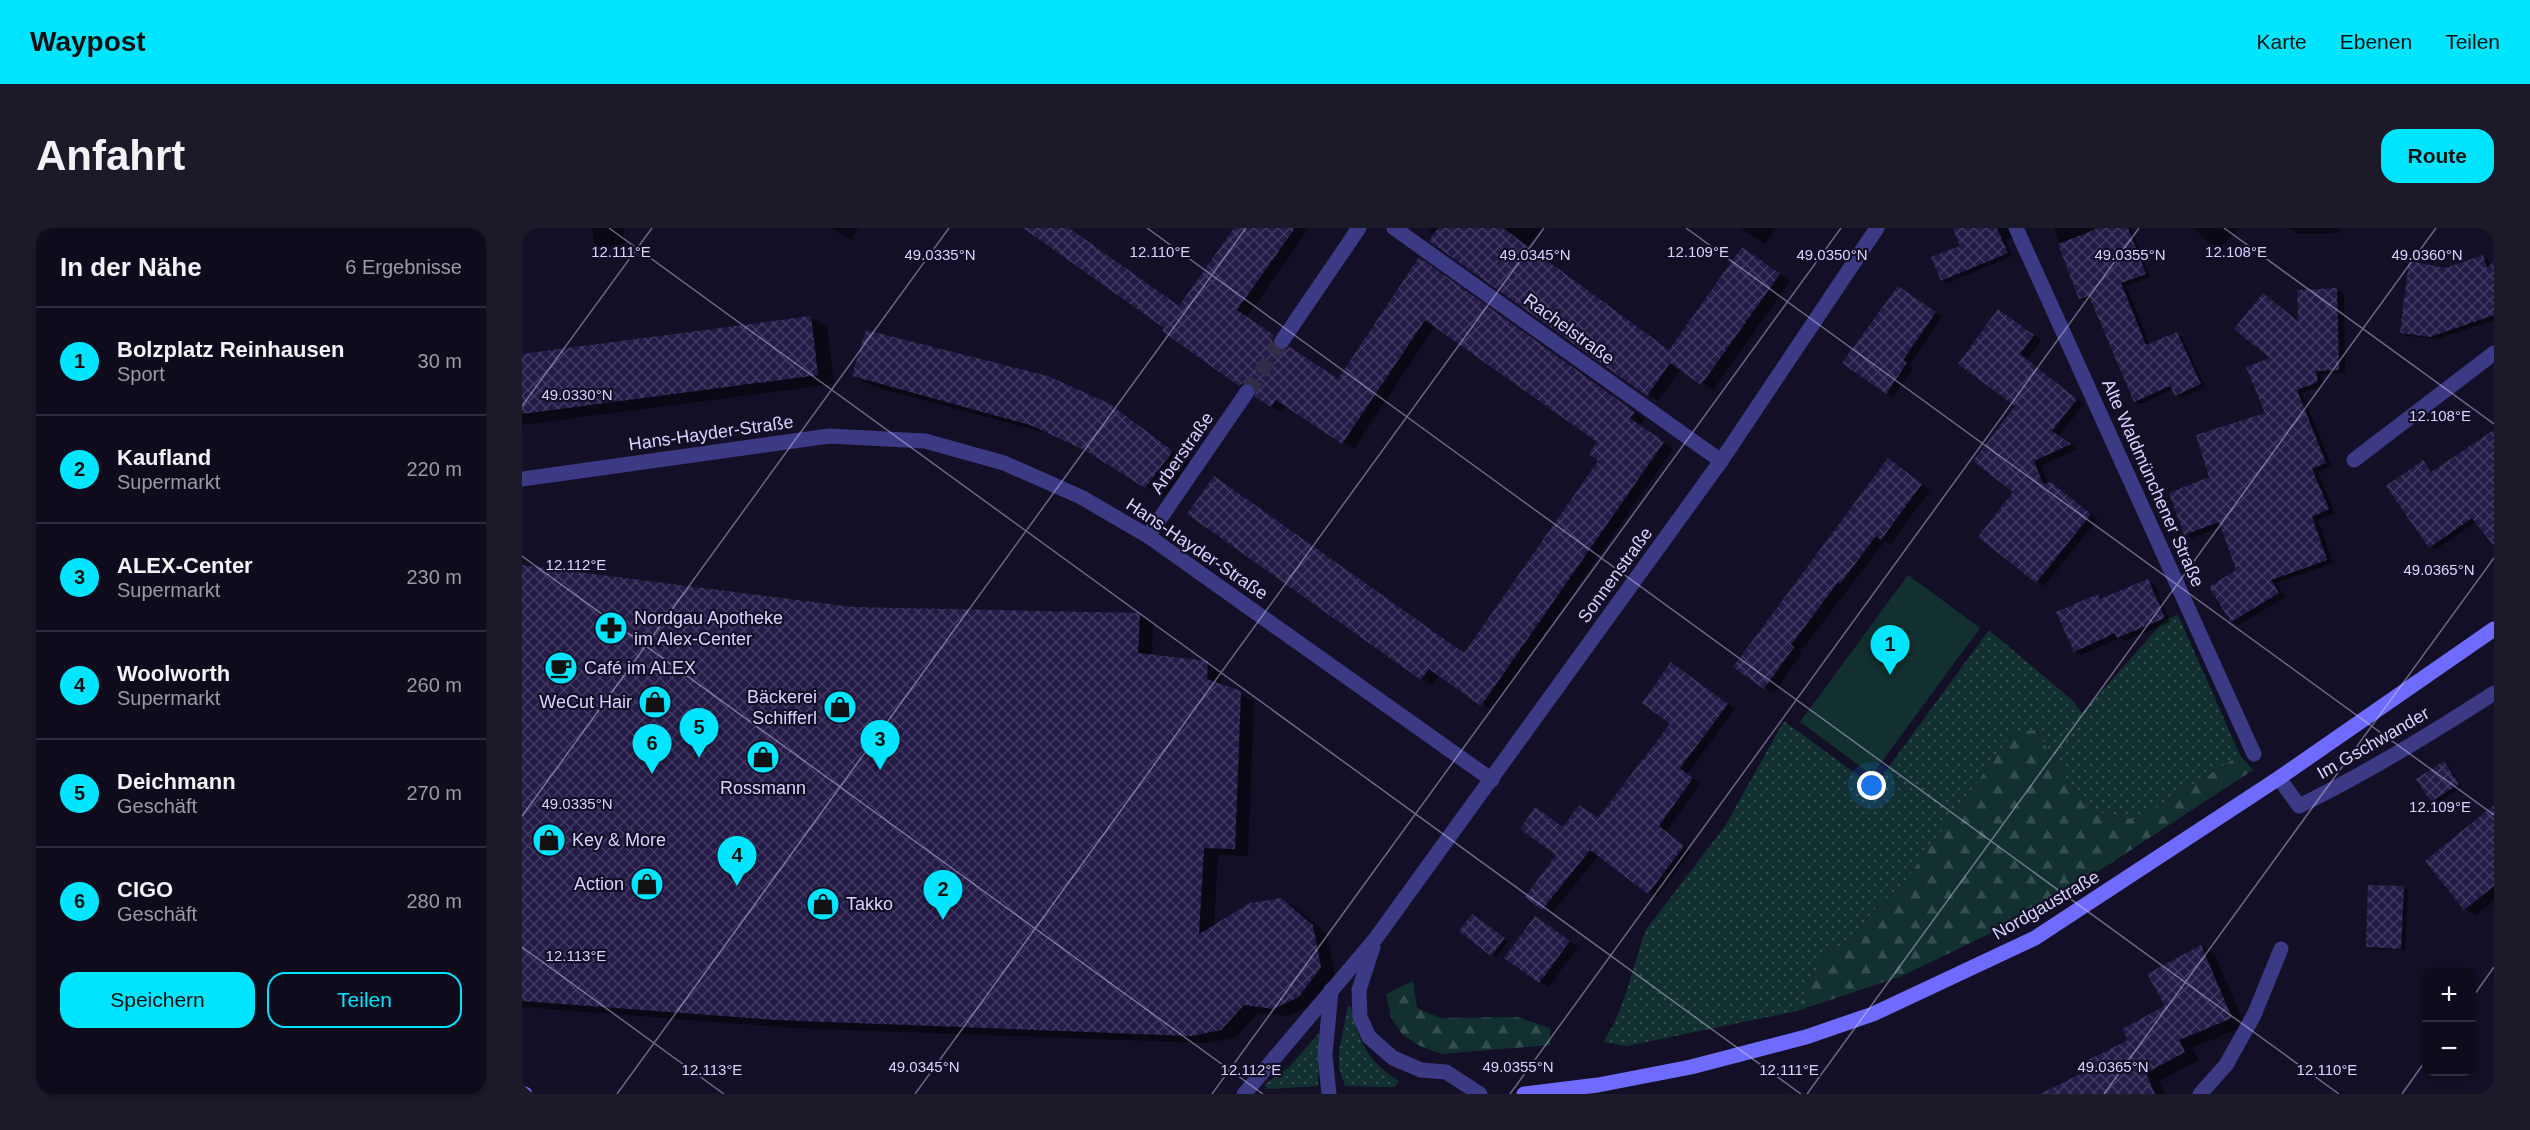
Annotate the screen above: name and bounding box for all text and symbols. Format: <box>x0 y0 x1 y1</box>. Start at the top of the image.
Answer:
text: Waypost <box>30 26 146 57</box>
text: Karte <box>2257 30 2307 53</box>
text: Ebenen <box>2340 30 2412 53</box>
text: Teilen <box>2445 30 2500 53</box>
button: Route <box>2381 129 2494 183</box>
text: Anfahrt <box>36 132 185 179</box>
text: 12.111°E <box>591 243 651 260</box>
text: 12.110°E <box>1130 243 1190 260</box>
text: 12.109°E <box>1667 243 1729 260</box>
text: 12.108°E <box>2205 243 2267 260</box>
text: 49.0335°N <box>904 246 976 263</box>
text: 49.0345°N <box>1499 246 1571 263</box>
text: 49.0350°N <box>1796 246 1868 263</box>
text: 49.0355°N <box>2094 246 2166 263</box>
text: 49.0360°N <box>2391 246 2463 263</box>
text: In der Nähe <box>60 252 202 282</box>
text: 6 Ergebnisse <box>345 256 462 278</box>
street label: Rachelstraße <box>1520 289 1618 369</box>
text: Bolzplatz Reinhausen <box>117 337 344 362</box>
text: 1 <box>74 350 85 372</box>
text: 30 m <box>418 350 462 372</box>
text: Sport <box>117 363 165 385</box>
street label: Alte Waldmünchener Straße <box>2098 376 2208 590</box>
text: 49.0330°N <box>541 386 613 403</box>
text: 12.108°E <box>2409 407 2471 424</box>
street label: Arberstraße <box>1147 408 1217 498</box>
street label: Hans-Hayder-Straße <box>627 412 795 454</box>
text: Kaufland <box>117 445 211 470</box>
text: 2 <box>74 458 85 480</box>
text: 220 m <box>406 458 462 480</box>
text: Supermarkt <box>117 471 220 493</box>
street label: Hans-Hayder-Straße <box>1123 494 1271 604</box>
street label: Sonnenstraße <box>1574 523 1656 627</box>
text: ALEX-Center <box>117 553 253 578</box>
text: 12.112°E <box>546 556 606 573</box>
text: 49.0365°N <box>2403 561 2475 578</box>
text: 3 <box>74 566 85 588</box>
text: 230 m <box>406 566 462 588</box>
text: Supermarkt <box>117 579 220 601</box>
place label: Nordgau Apotheke im Alex-Center <box>634 608 783 649</box>
pharmacy icon: Nordgau Apotheke im Alex-Center <box>593 610 629 646</box>
pin: 1 <box>1870 626 1910 675</box>
cafe icon: Café im ALEX <box>543 650 579 686</box>
place label: Café im ALEX <box>584 658 696 678</box>
text: Woolworth <box>117 661 230 686</box>
text: 4 <box>74 674 85 696</box>
text: 260 m <box>406 674 462 696</box>
shop icon: WeCut Hair <box>637 684 673 720</box>
text: Supermarkt <box>117 687 220 709</box>
place label: Bäckerei Schifferl <box>747 687 817 728</box>
shop icon: Bäckerei Schifferl <box>822 689 858 725</box>
place label: WeCut Hair <box>539 692 632 712</box>
street label: Im Gschwander <box>2313 703 2433 783</box>
pin: 5 <box>680 708 718 758</box>
pin: 3 <box>860 720 900 770</box>
pin: 6 <box>632 724 672 774</box>
shop icon: Rossmann <box>745 739 781 775</box>
text: Deichmann <box>117 769 236 794</box>
your location <box>1857 771 1886 800</box>
place label: Rossmann <box>720 778 806 798</box>
text: 5 <box>74 782 85 804</box>
text: 270 m <box>406 782 462 804</box>
text: Geschäft <box>117 795 197 817</box>
text: 49.0335°N <box>541 795 613 812</box>
text: 12.109°E <box>2409 798 2471 815</box>
shop icon: Key & More <box>531 822 567 858</box>
place label: Key & More <box>572 830 666 850</box>
pin: 4 <box>718 836 756 886</box>
shop icon: Action <box>629 866 665 902</box>
street label: Nordgaustraße <box>1989 866 2103 944</box>
pin: 2 <box>924 870 962 920</box>
place label: Action <box>574 874 624 894</box>
text: CIGO <box>117 877 173 902</box>
shop icon: Takko <box>805 886 841 922</box>
text: 6 <box>74 890 85 912</box>
text: 280 m <box>406 890 462 912</box>
place label: Takko <box>846 894 893 914</box>
text: Geschäft <box>117 903 197 925</box>
text: 12.113°E <box>546 947 606 964</box>
map controls <box>2422 968 2476 1076</box>
button: + <box>2422 968 2476 1022</box>
button: Speichern <box>60 972 255 1028</box>
button: Teilen <box>267 972 462 1028</box>
button: − <box>2422 1022 2476 1076</box>
text: 49.0345°N <box>888 1058 960 1075</box>
text: 49.0355°N <box>1482 1058 1554 1075</box>
text: 49.0365°N <box>2077 1058 2149 1075</box>
text: 12.113°E <box>682 1061 742 1078</box>
text: 12.112°E <box>1221 1061 1281 1078</box>
text: 12.111°E <box>1759 1061 1819 1078</box>
text: 12.110°E <box>2297 1061 2357 1078</box>

